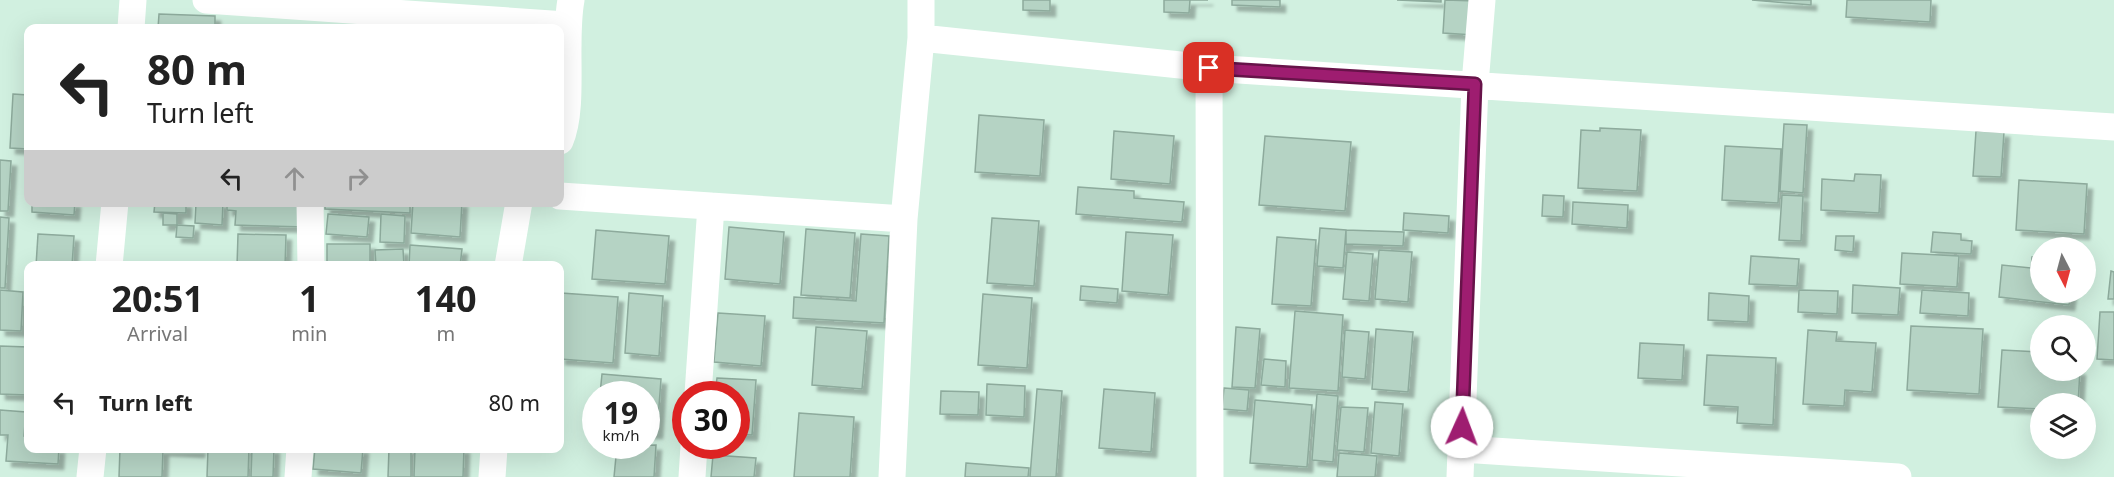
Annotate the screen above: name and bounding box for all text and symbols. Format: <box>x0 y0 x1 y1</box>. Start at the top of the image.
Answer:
text: 80 m <box>147 40 247 97</box>
pin <box>1183 42 1234 93</box>
icon: left <box>48 48 126 126</box>
icon: arrive <box>1192 51 1225 84</box>
text: Turn left <box>147 94 253 131</box>
icon: left <box>215 162 248 195</box>
icon: ahead <box>278 162 311 195</box>
icon: right <box>341 162 374 195</box>
north arrow <box>2030 237 2096 303</box>
map controls <box>2030 237 2096 459</box>
text: 20:51 <box>111 274 204 323</box>
text: 1 <box>299 274 320 323</box>
text: 140 <box>415 274 477 323</box>
button: search <box>2030 315 2096 381</box>
text: Arrival <box>127 320 188 347</box>
text: min <box>291 320 327 347</box>
text: m <box>436 320 455 347</box>
speed limit sign: 30 <box>672 381 750 459</box>
icon: left <box>48 386 81 419</box>
text: Turn left <box>99 387 193 417</box>
text: 80 m <box>489 387 540 417</box>
text: 19 <box>604 392 638 433</box>
button: layers <box>2030 393 2096 459</box>
position arrow <box>1430 395 1494 459</box>
text: km/h <box>603 425 639 445</box>

